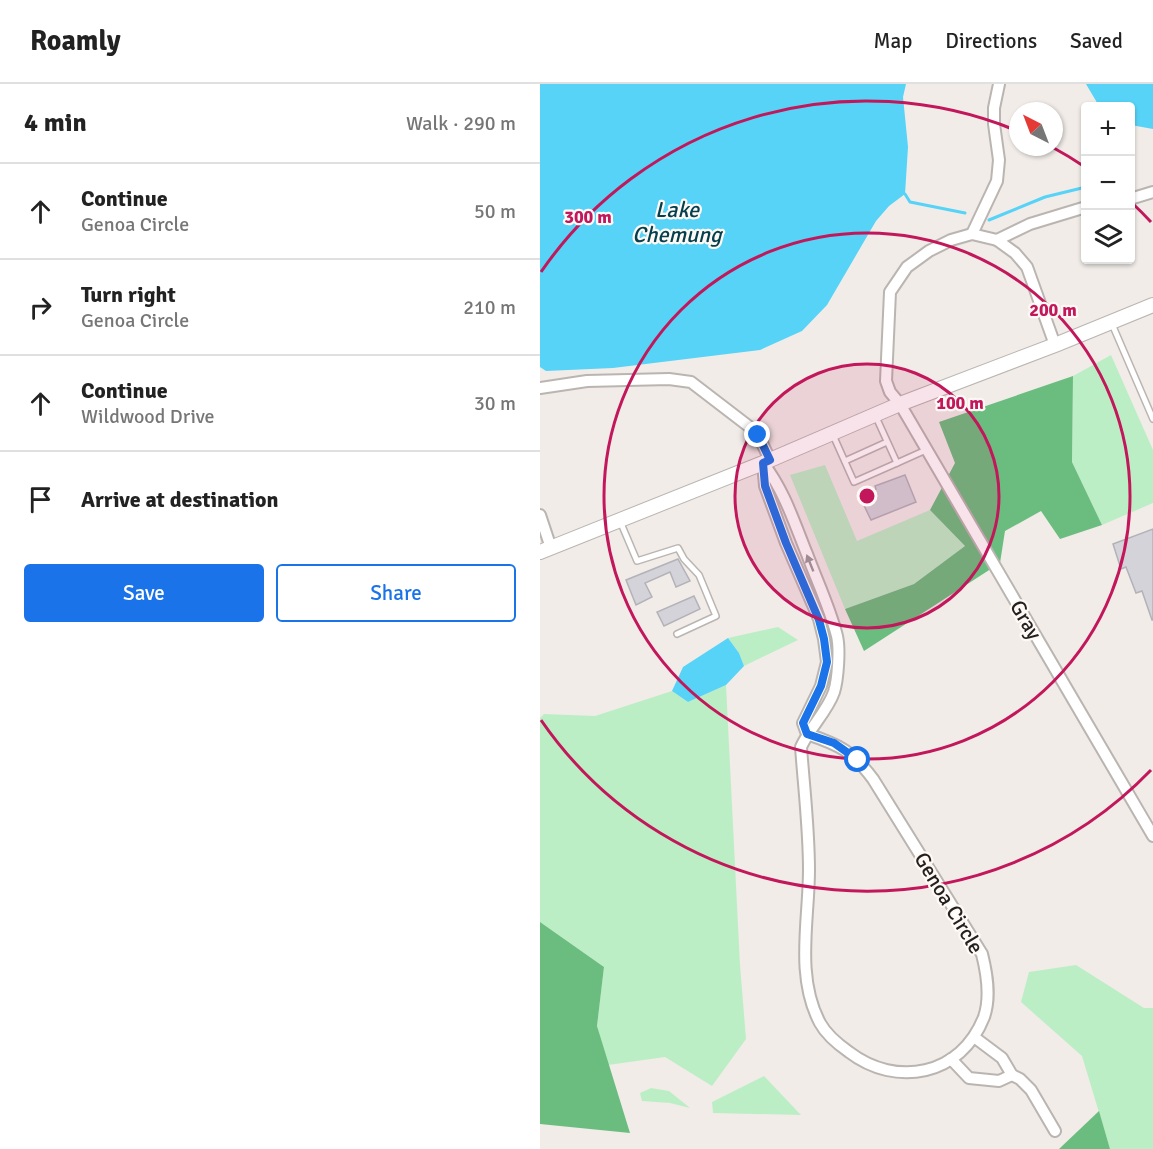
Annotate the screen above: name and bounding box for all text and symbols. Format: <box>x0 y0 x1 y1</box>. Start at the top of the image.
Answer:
text: Roamly <box>30 24 121 58</box>
text: Map <box>874 28 912 54</box>
text: Directions <box>945 28 1037 54</box>
text: Saved <box>1070 28 1123 54</box>
north arrow <box>1009 102 1063 156</box>
map controls <box>1081 102 1135 264</box>
button: + <box>1081 102 1135 156</box>
text: 4 min <box>24 107 87 139</box>
text: Walk · 290 m <box>406 111 516 136</box>
button: − <box>1081 156 1135 210</box>
text: Continue <box>81 185 168 212</box>
icon: ahead <box>24 195 57 228</box>
water label: Lake Chemung <box>632 196 724 248</box>
text: 50 m <box>474 199 516 224</box>
text: 300 m <box>564 206 612 228</box>
button: layers <box>1081 210 1135 264</box>
text: Genoa Circle <box>81 212 189 237</box>
text: Turn right <box>81 281 176 308</box>
icon: right <box>24 291 57 324</box>
text: 210 m <box>463 295 516 320</box>
text: 200 m <box>1029 299 1077 321</box>
text: Genoa Circle <box>81 308 189 333</box>
text: Continue <box>81 377 168 404</box>
icon: ahead <box>24 387 57 420</box>
text: 30 m <box>474 391 516 416</box>
text: 100 m <box>936 392 984 414</box>
text: Wildwood Drive <box>81 404 214 429</box>
route end <box>744 421 770 447</box>
icon: arrive <box>24 483 57 516</box>
text: Arrive at destination <box>81 486 278 513</box>
centre of rings <box>857 486 877 506</box>
one-way arrow <box>805 553 815 571</box>
button: Save <box>24 564 264 622</box>
button: Share <box>276 564 516 622</box>
street label: Gray <box>1004 596 1048 645</box>
route start <box>844 746 870 772</box>
street label: Genoa Circle <box>909 848 989 958</box>

